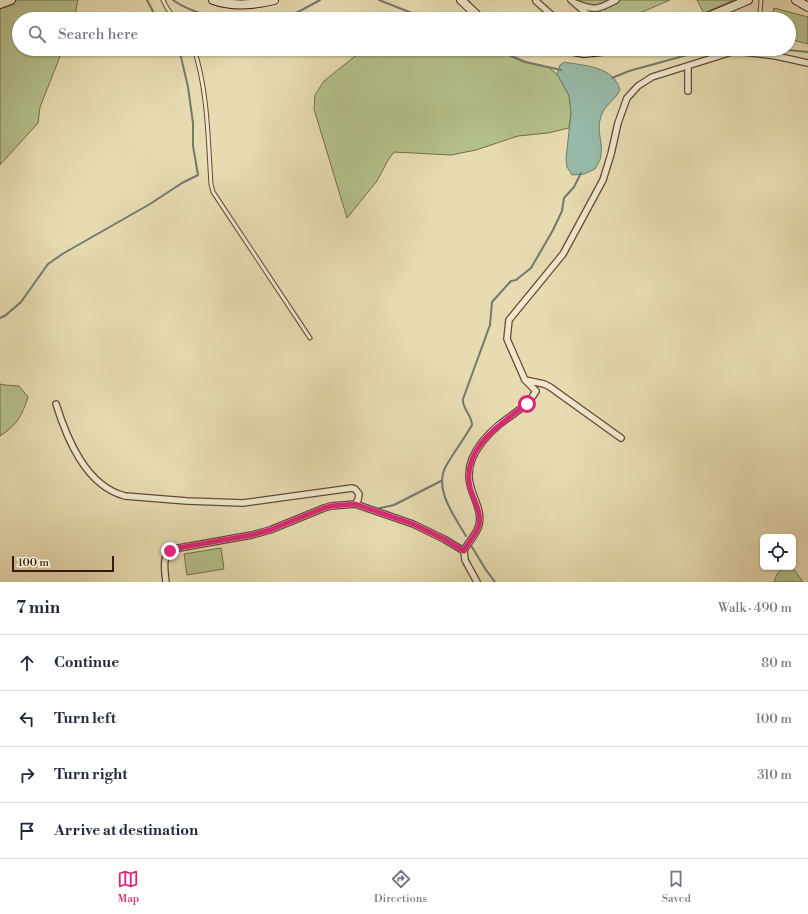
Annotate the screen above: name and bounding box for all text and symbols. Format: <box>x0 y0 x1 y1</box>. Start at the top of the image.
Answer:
search box <box>12 12 796 56</box>
icon: search <box>26 23 48 45</box>
text: Search here <box>58 25 138 44</box>
route start <box>518 395 536 413</box>
map controls <box>760 534 796 570</box>
button: locate <box>760 534 796 570</box>
route end <box>161 542 179 560</box>
scale bar <box>12 554 114 573</box>
text: 100 m <box>18 556 49 570</box>
text: 7 min <box>16 597 60 619</box>
text: Walk · 490 m <box>718 600 792 616</box>
icon: ahead <box>16 652 38 674</box>
text: Continue <box>54 653 119 672</box>
text: 80 m <box>761 655 792 671</box>
icon: left <box>16 708 38 730</box>
text: Turn left <box>54 709 116 728</box>
text: 100 m <box>756 711 792 727</box>
icon: right <box>16 764 38 786</box>
text: Turn right <box>54 765 128 784</box>
text: 310 m <box>757 767 792 783</box>
icon: arrive <box>16 820 38 842</box>
text: Arrive at destination <box>54 821 198 840</box>
tab: Map <box>117 868 139 906</box>
tab: Directions <box>374 868 427 906</box>
tab: Saved <box>662 868 691 906</box>

